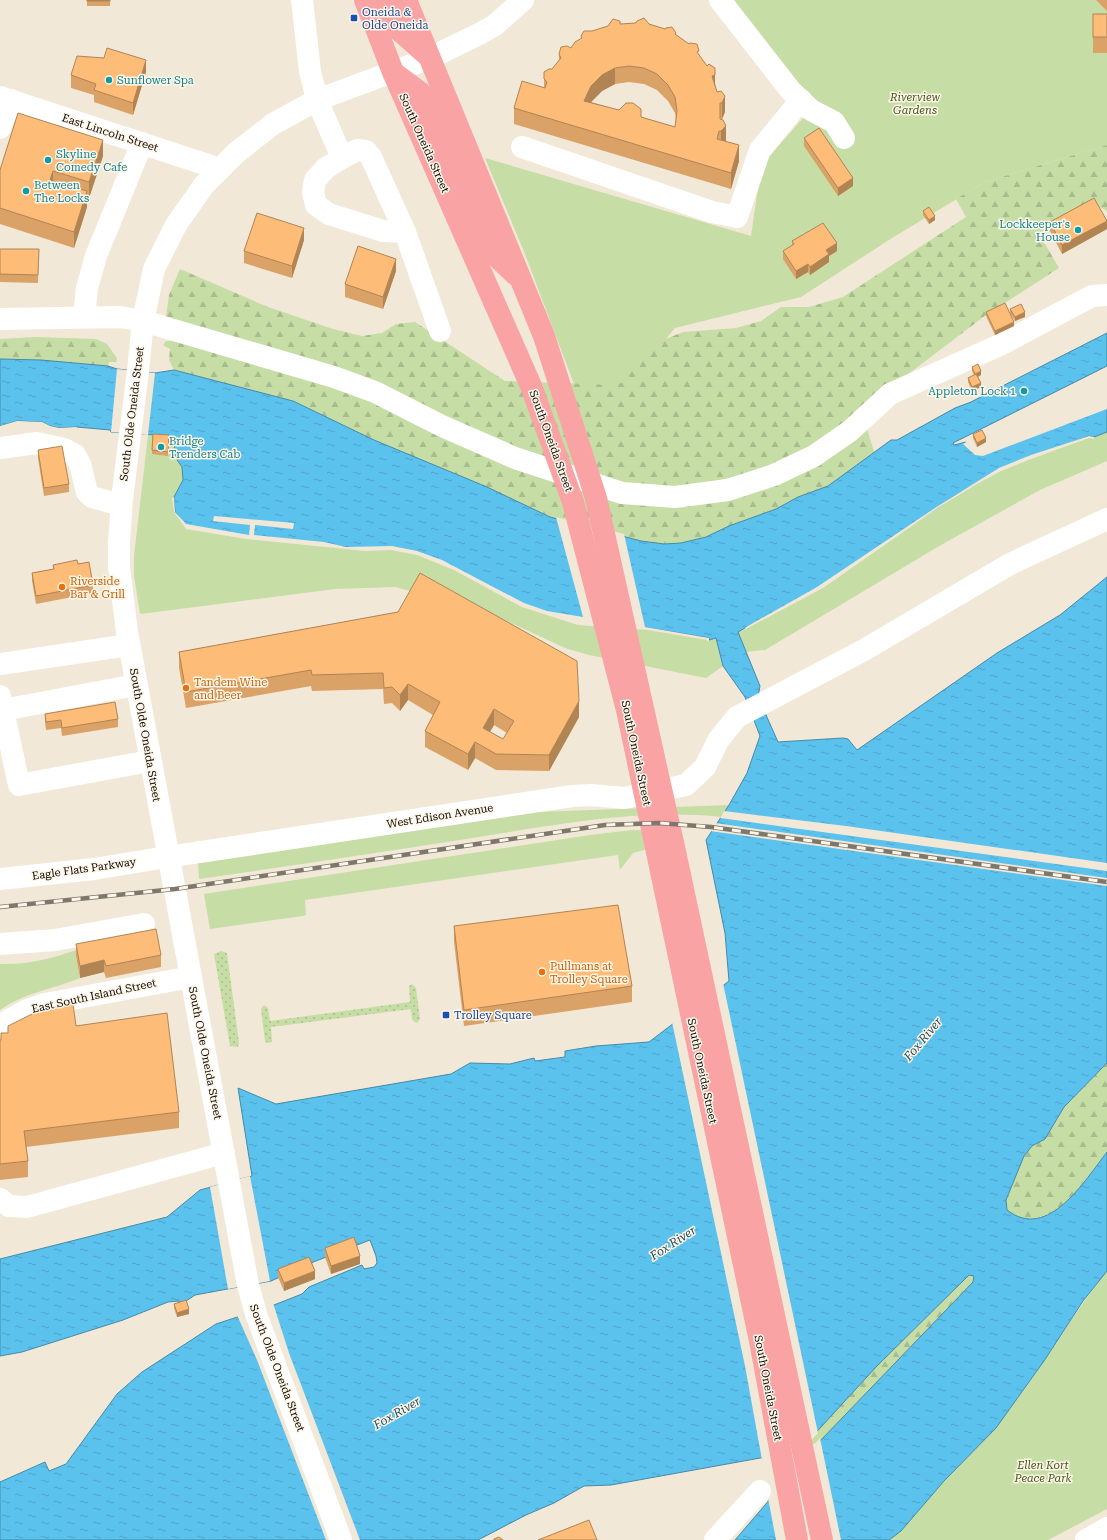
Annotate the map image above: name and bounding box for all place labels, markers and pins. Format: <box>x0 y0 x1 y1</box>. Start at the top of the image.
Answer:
place label: Oneida & Olde Oneida <box>362 6 428 32</box>
marker: Oneida & Olde Oneida <box>349 13 359 23</box>
place label: Sunflower Spa <box>117 74 194 87</box>
marker: Sunflower Spa <box>104 75 114 85</box>
place label: Skyline Comedy Cafe <box>56 148 127 174</box>
marker: Skyline Comedy Cafe <box>43 155 53 165</box>
place label: Between The Locks <box>34 179 89 205</box>
marker: Between The Locks <box>21 186 31 196</box>
place label: Lockkeeper's House <box>999 218 1070 244</box>
marker: Lockkeeper's House <box>1073 225 1083 235</box>
place label: Appleton Lock 1 <box>928 385 1016 398</box>
marker: Appleton Lock 1 <box>1019 386 1029 396</box>
place label: Bridge Trenders Cab <box>169 435 240 461</box>
marker: Bridge Trenders Cab <box>156 442 166 452</box>
place label: Riverside Bar & Grill <box>70 575 126 601</box>
marker: Riverside Bar & Grill <box>57 582 67 592</box>
place label: Tandem Wine and Beer <box>194 676 267 702</box>
marker: Tandem Wine and Beer <box>181 683 191 693</box>
place label: Pullmans at Trolley Square <box>550 960 628 986</box>
marker: Pullmans at Trolley Square <box>537 967 547 977</box>
place label: Trolley Square <box>454 1009 532 1022</box>
marker: Trolley Square <box>441 1010 451 1020</box>

